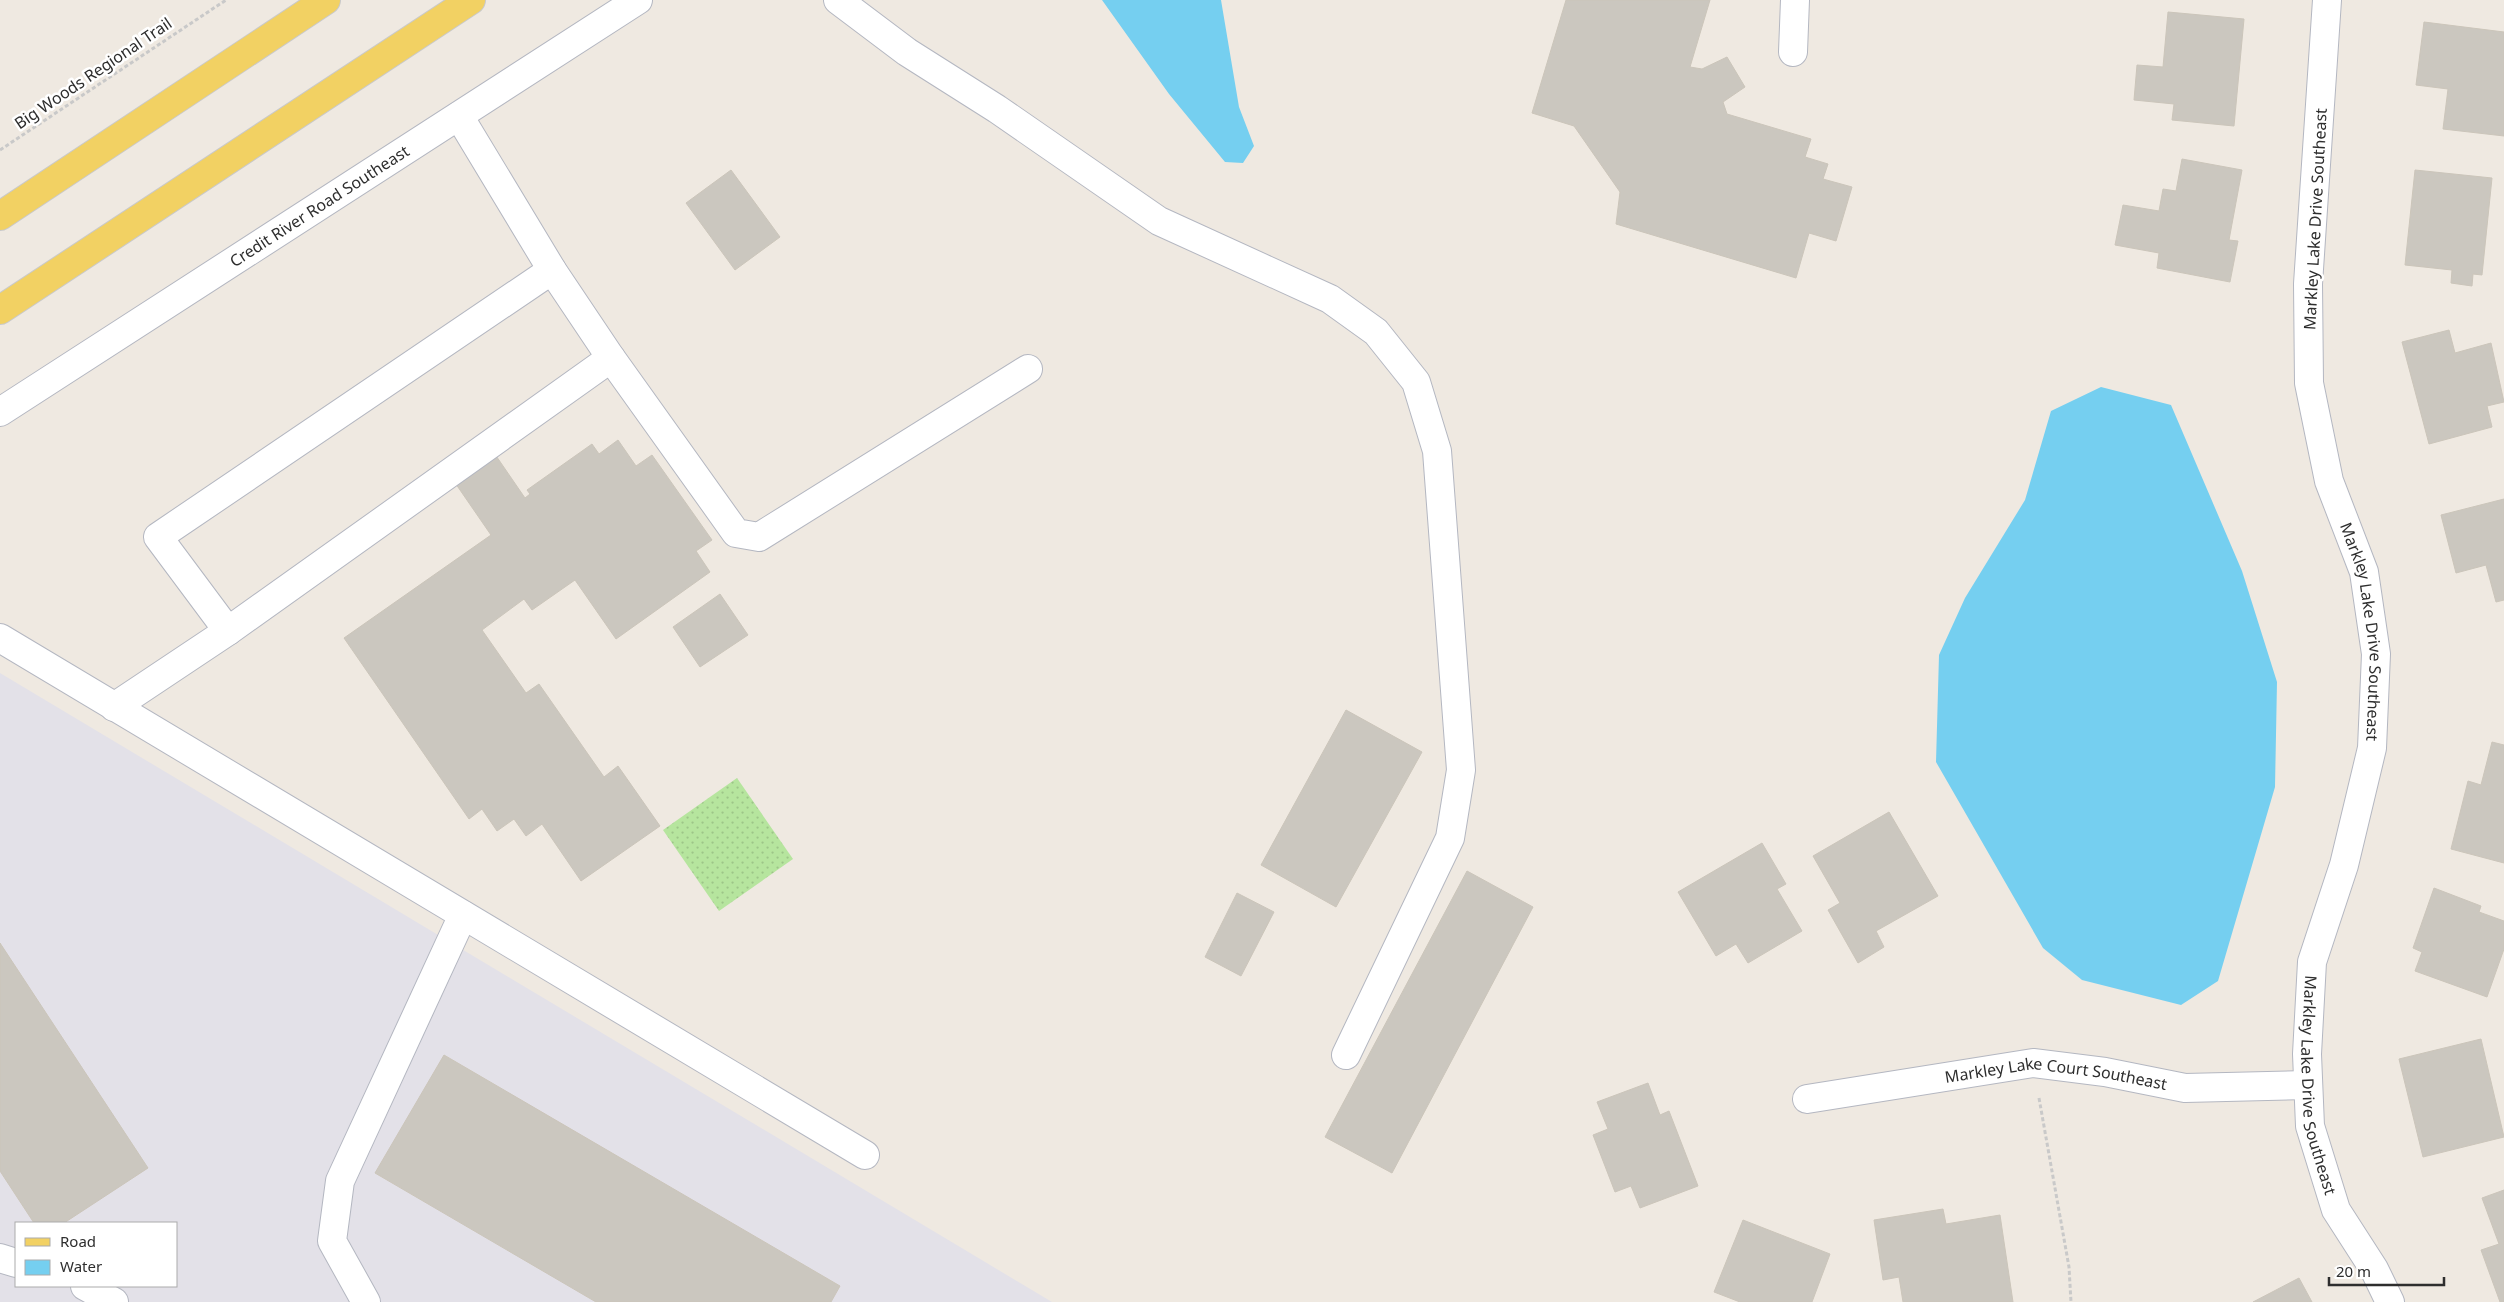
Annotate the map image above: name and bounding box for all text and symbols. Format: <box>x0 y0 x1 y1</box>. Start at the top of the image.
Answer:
street label: Big Woods Regional Trail <box>10 12 176 134</box>
street label: Markley Lake Drive Southeast <box>2298 107 2332 330</box>
street label: Credit River Road Southeast <box>225 140 413 272</box>
street label: Markley Lake Drive Southeast <box>2335 519 2387 742</box>
street label: Markley Lake Drive Southeast <box>2296 975 2342 1198</box>
street label: Markley Lake Court Southeast <box>1943 1052 2169 1095</box>
legend <box>15 1222 178 1287</box>
text: Road <box>60 1231 96 1251</box>
scale bar <box>2329 1254 2444 1286</box>
text: Water <box>60 1256 102 1276</box>
text: 20 m <box>2336 1261 2371 1281</box>

